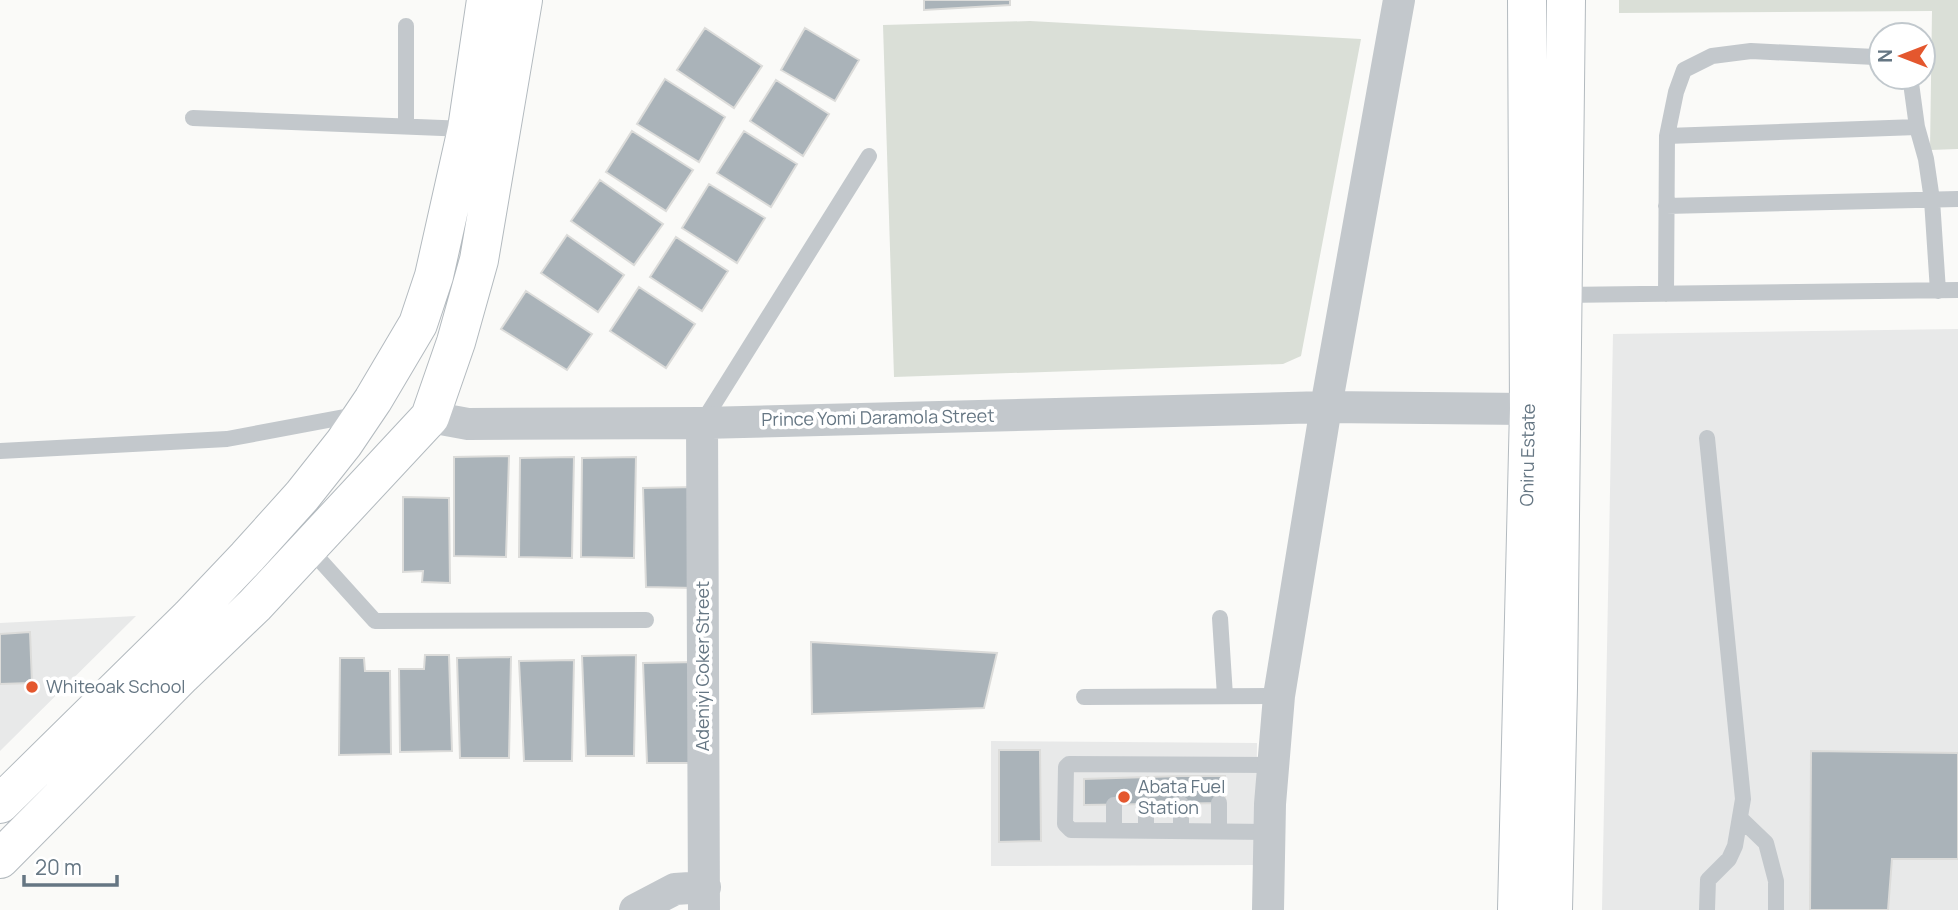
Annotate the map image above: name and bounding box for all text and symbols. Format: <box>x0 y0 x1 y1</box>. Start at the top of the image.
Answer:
north arrow <box>1867 21 1937 91</box>
text: N <box>1872 49 1898 63</box>
street label: Prince Yomi Daramola Street <box>761 403 995 431</box>
street label: Oniru Estate <box>1514 403 1540 507</box>
street label: Adeniyi Coker Street <box>690 581 714 751</box>
place label: Whiteoak School <box>46 674 186 698</box>
marker: Whiteoak School <box>24 679 40 695</box>
place label: Abata Fuel Station <box>1138 774 1225 819</box>
marker: Abata Fuel Station <box>1116 789 1132 805</box>
scale bar <box>24 844 117 888</box>
text: 20 m <box>35 853 82 881</box>

